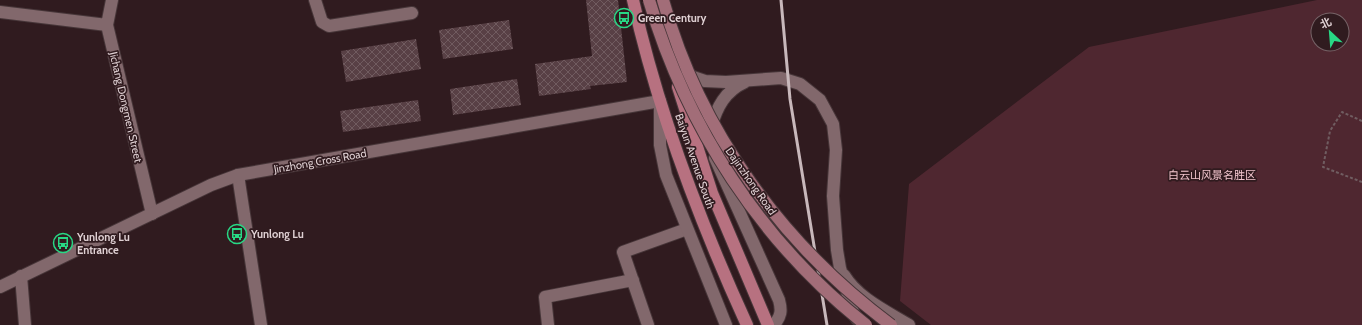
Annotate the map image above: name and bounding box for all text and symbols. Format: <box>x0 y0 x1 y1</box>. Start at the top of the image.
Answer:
bus stop icon: Green Century <box>613 7 635 29</box>
place label: Green Century <box>638 11 706 25</box>
north arrow <box>1310 12 1350 52</box>
text: 北 <box>1318 14 1334 32</box>
street label: Jichang Dongmen Street <box>106 49 146 164</box>
street label: Baiyun Avenue South <box>672 112 718 210</box>
street label: Dajinzhong Road <box>723 145 779 217</box>
street label: Jinzhong Cross Road <box>272 146 368 176</box>
park label: 白云山风景名胜区 <box>1168 168 1256 182</box>
bus stop icon: Yunlong Lu <box>226 223 248 245</box>
place label: Yunlong Lu <box>250 227 304 241</box>
place label: Yunlong Lu Entrance <box>76 230 130 257</box>
bus stop icon: Yunlong Lu Entrance <box>52 232 74 254</box>

